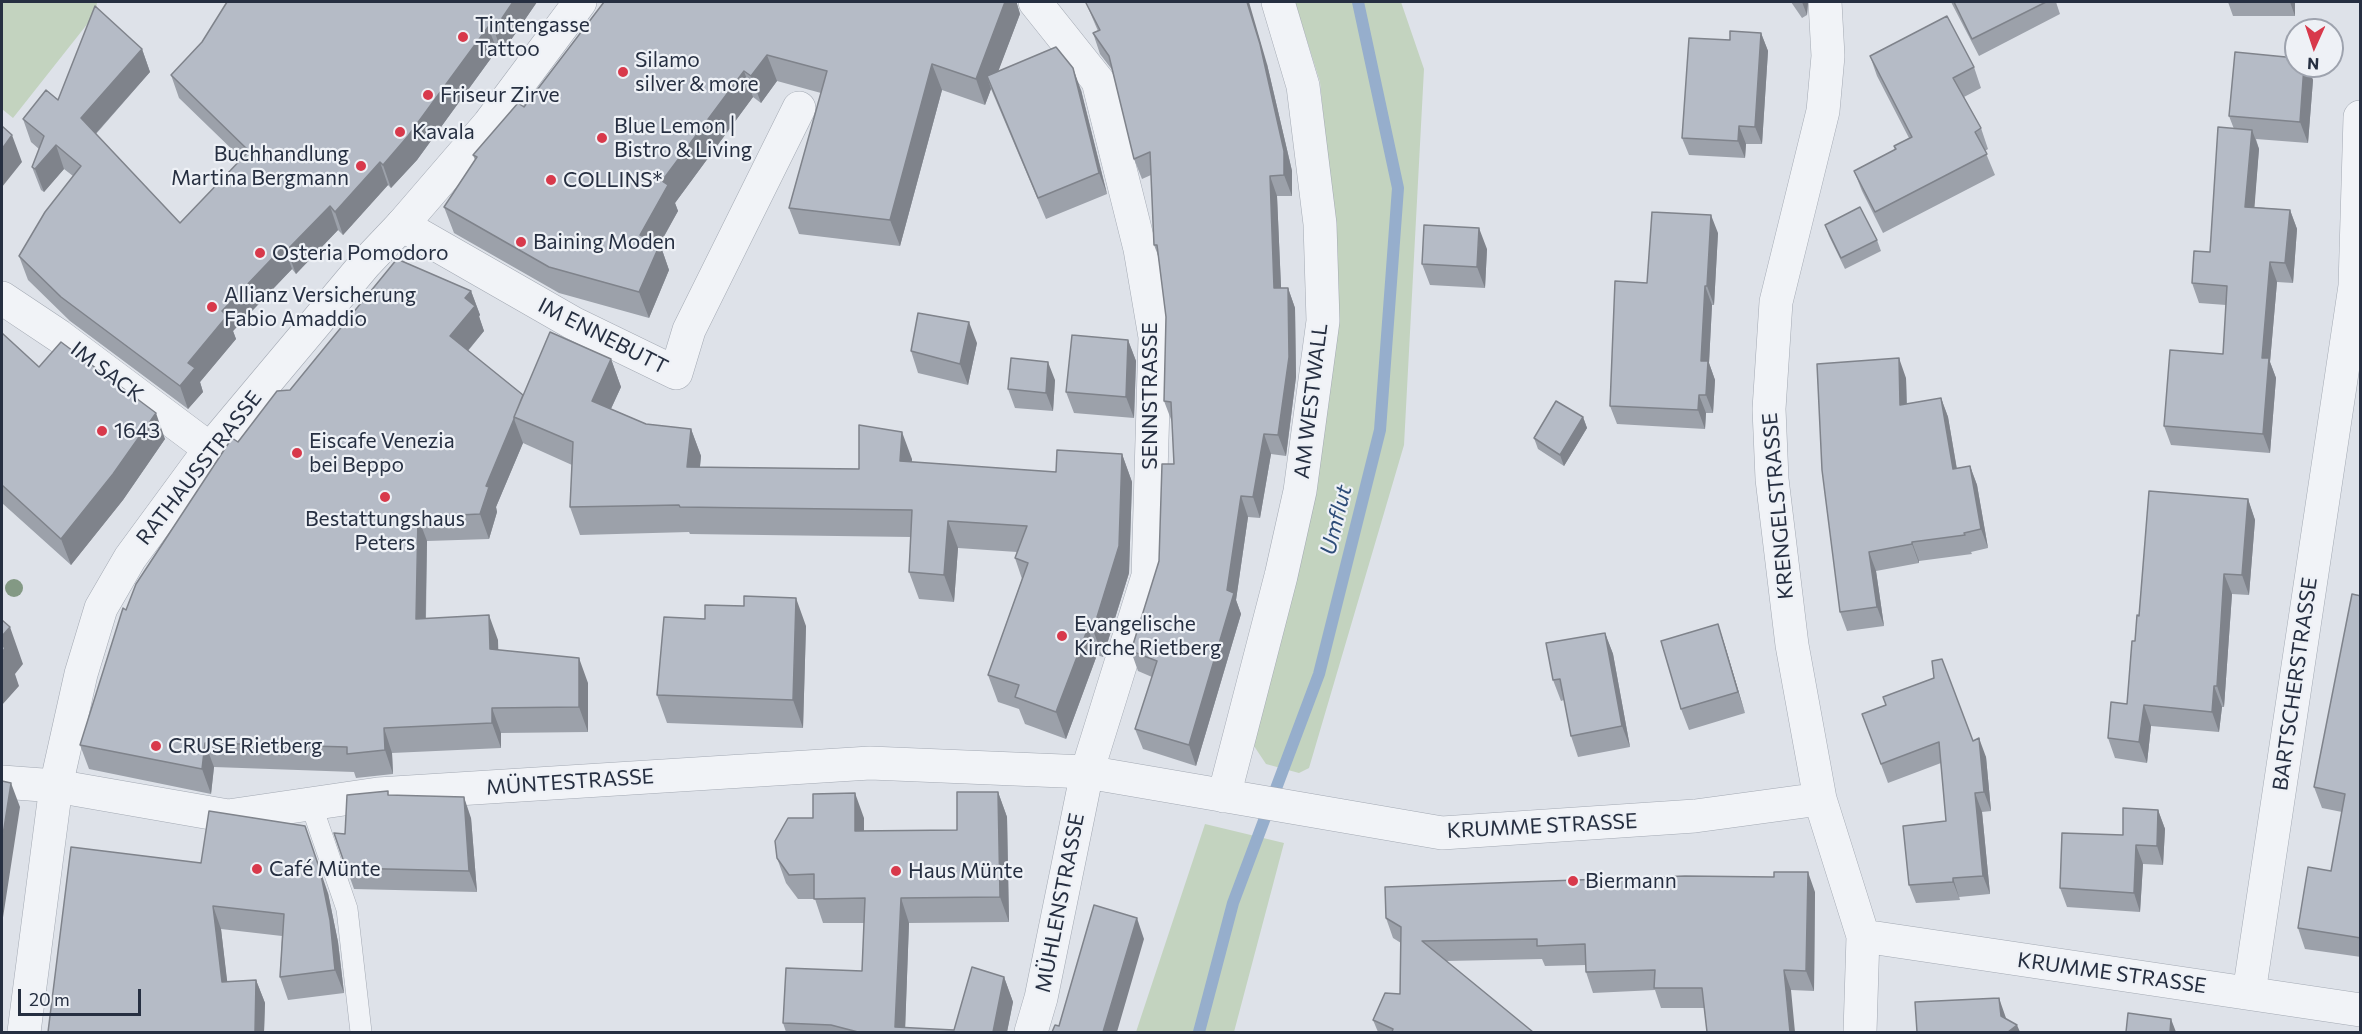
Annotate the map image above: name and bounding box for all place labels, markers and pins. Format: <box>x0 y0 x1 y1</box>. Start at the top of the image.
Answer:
place label: Tintengasse Tattoo <box>475 12 590 62</box>
marker: Tintengasse Tattoo <box>456 30 470 44</box>
place label: Silamo silver & more <box>635 47 759 97</box>
marker: Silamo silver & more <box>616 65 630 79</box>
place label: Friseur Zirve <box>440 82 560 108</box>
marker: Friseur Zirve <box>421 88 435 102</box>
place label: Blue Lemon | Bistro & Living <box>614 113 752 163</box>
place label: Kavala <box>412 119 475 145</box>
marker: Kavala <box>393 125 407 139</box>
marker: Blue Lemon | Bistro & Living <box>595 131 609 145</box>
place label: Buchhandlung Martina Bergmann <box>171 141 349 191</box>
marker: Buchhandlung Martina Bergmann <box>354 159 368 173</box>
place label: COLLINS* <box>563 167 662 193</box>
marker: COLLINS* <box>544 173 558 187</box>
place label: Baining Moden <box>533 229 676 255</box>
marker: Baining Moden <box>514 235 528 249</box>
place label: Osteria Pomodoro <box>272 240 448 266</box>
marker: Osteria Pomodoro <box>253 246 267 260</box>
place label: Allianz Versicherung Fabio Amaddio <box>224 282 416 332</box>
marker: Allianz Versicherung Fabio Amaddio <box>205 300 219 314</box>
place label: 1643 <box>114 418 160 444</box>
marker: 1643 <box>95 424 109 438</box>
place label: Eiscafe Venezia bei Beppo <box>309 428 455 478</box>
marker: Eiscafe Venezia bei Beppo <box>290 446 304 460</box>
marker: Bestattungshaus Peters <box>378 490 392 504</box>
place label: Bestattungshaus Peters <box>305 506 465 556</box>
place label: Evangelische Kirche Rietberg <box>1074 611 1221 661</box>
marker: Evangelische Kirche Rietberg <box>1055 629 1069 643</box>
place label: CRUSE Rietberg <box>168 733 322 759</box>
marker: CRUSE Rietberg <box>149 739 163 753</box>
place label: Café Münte <box>269 856 381 882</box>
place label: Haus Münte <box>908 858 1023 884</box>
marker: Café Münte <box>250 862 264 876</box>
marker: Haus Münte <box>889 864 903 878</box>
place label: Biermann <box>1585 868 1677 894</box>
marker: Biermann <box>1566 874 1580 888</box>

